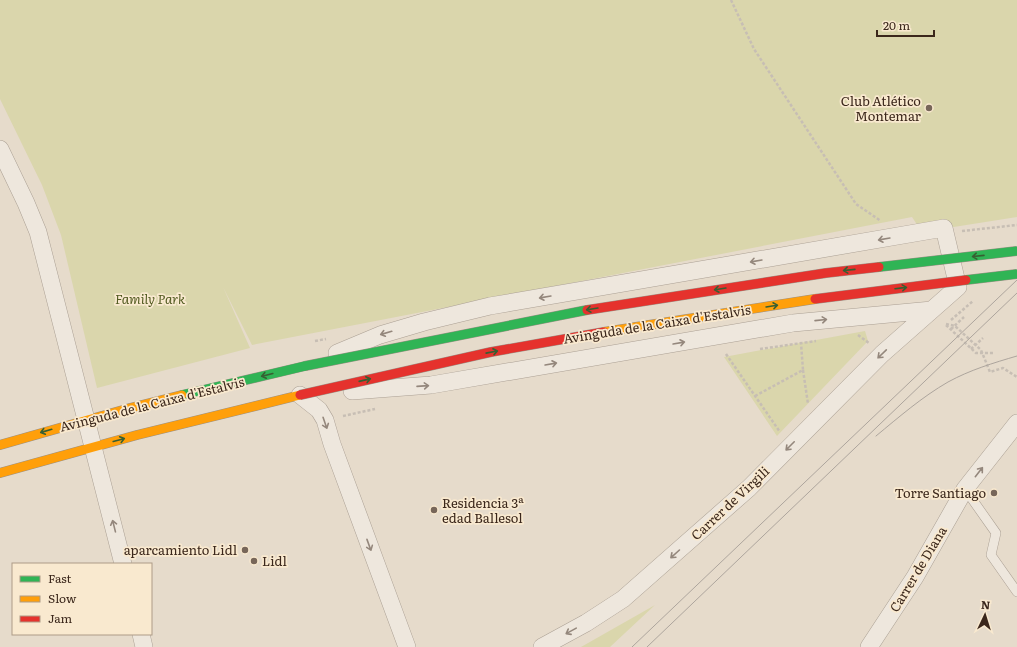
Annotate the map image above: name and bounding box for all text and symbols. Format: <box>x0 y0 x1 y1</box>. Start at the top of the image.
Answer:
scale bar <box>877 12 934 38</box>
text: 20 m <box>883 16 910 34</box>
place label: Club Atlético Montemar <box>841 91 922 125</box>
marker: Club Atlético Montemar <box>924 103 934 113</box>
one-way arrow <box>878 235 891 243</box>
one-way arrow <box>972 252 985 260</box>
one-way arrow <box>750 257 763 265</box>
one-way arrow <box>843 267 856 274</box>
one-way arrow <box>894 284 907 292</box>
one-way arrow <box>714 285 727 293</box>
park label: Family Park <box>115 289 186 308</box>
one-way arrow <box>539 293 552 301</box>
street label: Avinguda de la Caixa d'Estalvis <box>562 299 752 348</box>
one-way arrow <box>766 301 779 309</box>
one-way arrow <box>586 305 599 313</box>
one-way arrow <box>814 317 827 324</box>
one-way arrow <box>380 330 393 337</box>
one-way arrow <box>672 339 685 347</box>
one-way arrow <box>486 348 499 356</box>
one-way arrow <box>877 349 887 359</box>
one-way arrow <box>544 360 557 368</box>
street label: Avinguda de la Caixa d'Estalvis <box>58 371 246 436</box>
one-way arrow <box>261 371 274 379</box>
one-way arrow <box>359 376 372 384</box>
one-way arrow <box>416 382 429 389</box>
one-way arrow <box>322 417 329 430</box>
one-way arrow <box>40 428 53 435</box>
one-way arrow <box>112 436 125 443</box>
one-way arrow <box>785 441 795 451</box>
street label: Carrer de Virgili <box>686 461 773 544</box>
one-way arrow <box>974 467 983 478</box>
place label: Torre Santiago <box>894 483 986 502</box>
marker: Torre Santiago <box>989 488 999 498</box>
place label: Residencia 3ª edad Ballesol <box>442 493 524 527</box>
marker: Residencia 3ª edad Ballesol <box>429 505 439 515</box>
one-way arrow <box>110 520 117 533</box>
street label: Carrer de Diana <box>884 522 951 615</box>
one-way arrow <box>366 539 374 551</box>
place label: aparcamiento Lidl <box>124 540 238 559</box>
marker: aparcamiento Lidl <box>240 545 250 555</box>
one-way arrow <box>670 549 680 558</box>
place label: Lidl <box>262 551 288 570</box>
marker: Lidl <box>249 556 259 566</box>
legend <box>12 563 152 635</box>
text: Fast <box>48 569 72 587</box>
text: Slow <box>48 589 77 607</box>
north arrow <box>965 595 1005 635</box>
text: N <box>981 596 991 612</box>
text: Jam <box>48 609 73 627</box>
one-way arrow <box>565 628 577 635</box>

